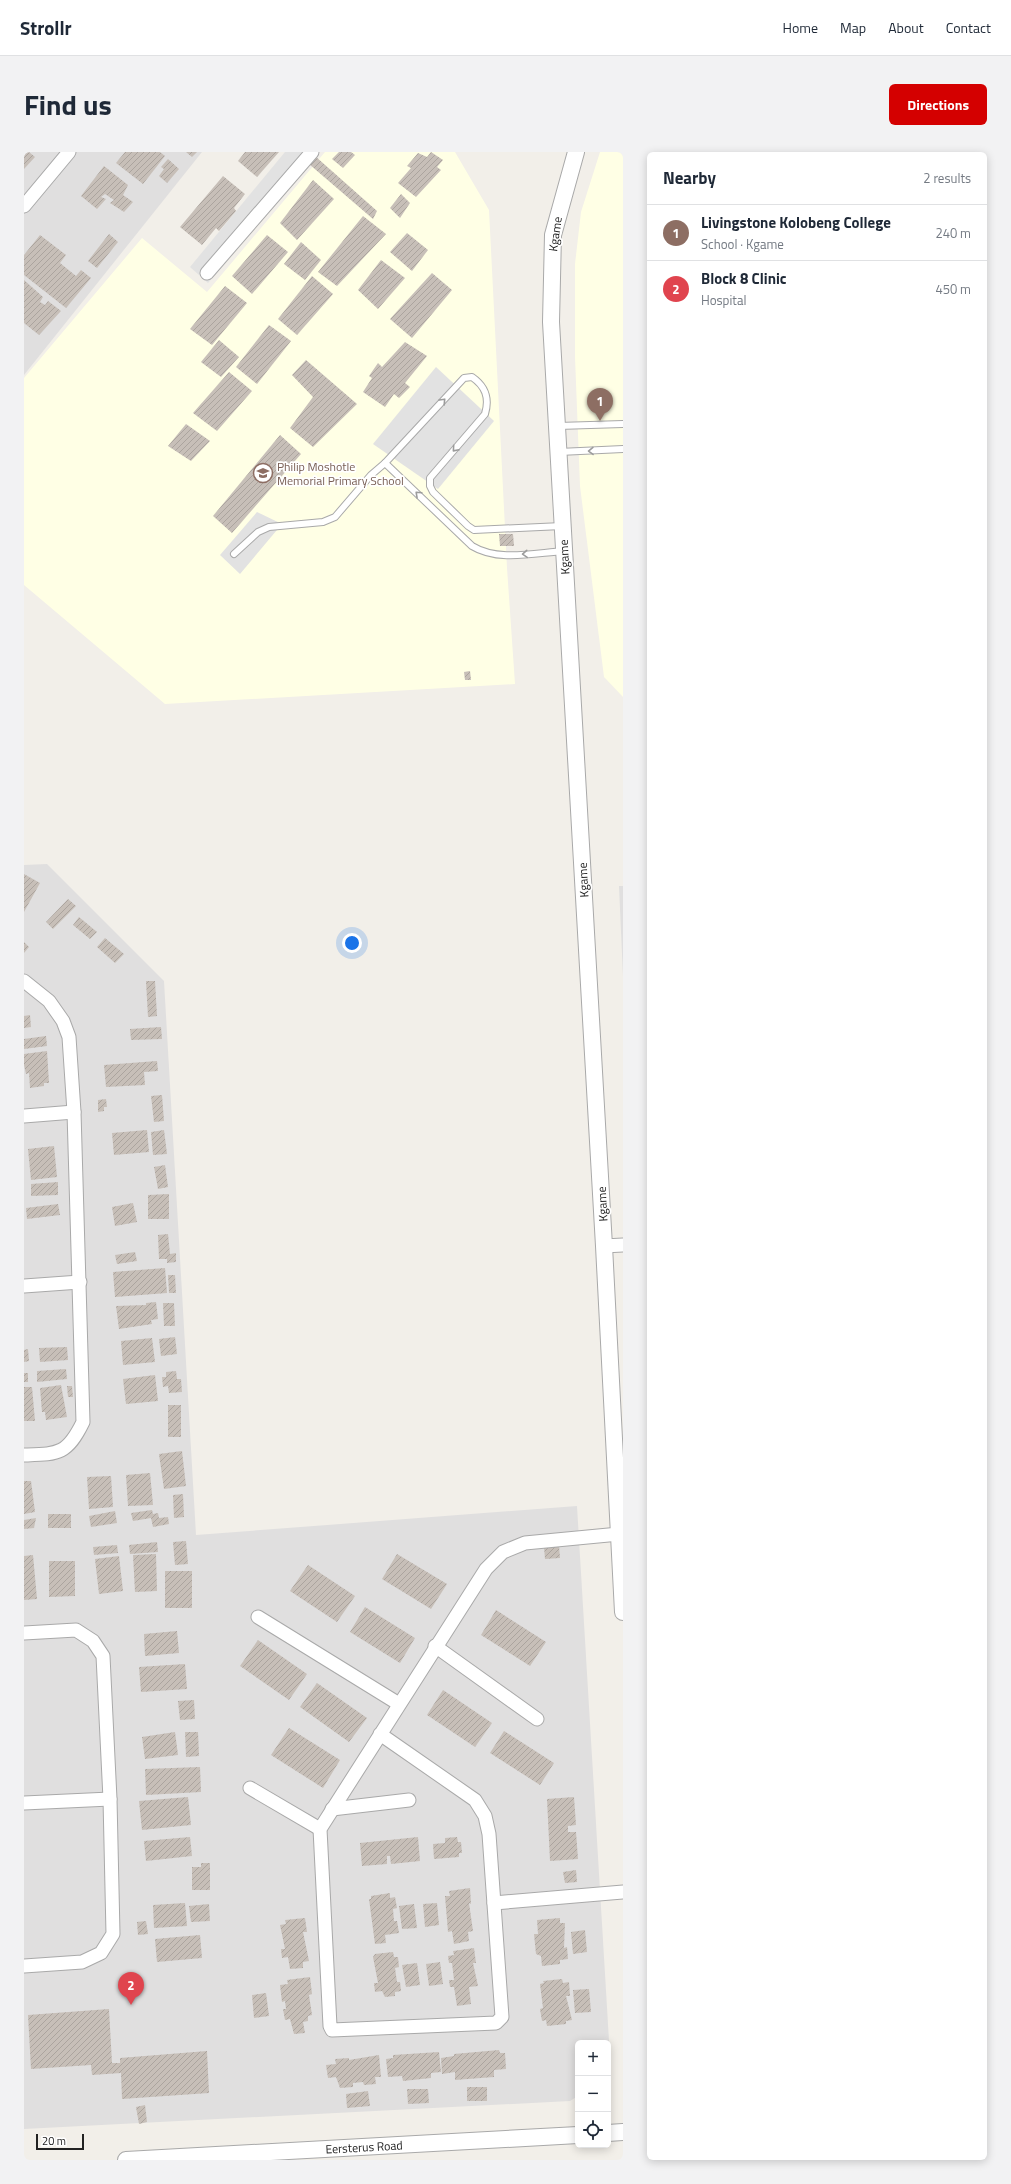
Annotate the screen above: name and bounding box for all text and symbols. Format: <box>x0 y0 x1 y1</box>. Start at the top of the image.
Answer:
text: Strollr <box>20 13 72 42</box>
text: Home <box>783 17 818 38</box>
text: Map <box>840 17 866 38</box>
text: About <box>888 17 924 38</box>
text: Contact <box>946 17 991 38</box>
text: Find us <box>24 83 112 126</box>
button: Directions <box>889 84 987 125</box>
text: Nearby <box>663 165 716 191</box>
text: 2 results <box>923 168 971 188</box>
text: Livingstone Kolobeng College <box>701 211 891 234</box>
street label: Kgame <box>543 215 567 253</box>
text: 1 <box>672 223 680 243</box>
text: 240 m <box>935 223 971 243</box>
text: School · Kgame <box>701 234 784 254</box>
text: Block 8 Clinic <box>701 267 787 290</box>
text: 2 <box>672 279 680 299</box>
text: 450 m <box>935 279 971 299</box>
text: Hospital <box>701 290 746 310</box>
pin: 1 <box>587 388 613 421</box>
one-way arrow <box>438 398 445 406</box>
one-way arrow <box>452 445 459 452</box>
one-way arrow <box>588 447 594 455</box>
place label: Philip Moshotle Memorial Primary School <box>277 457 404 490</box>
school or university icon: Philip Moshotle Memorial Primary School <box>252 462 274 484</box>
one-way arrow <box>415 492 423 499</box>
street label: Kgame <box>554 539 574 575</box>
one-way arrow <box>522 549 528 558</box>
street label: Kgame <box>573 862 593 898</box>
your location <box>342 933 362 953</box>
street label: Kgame <box>592 1186 612 1222</box>
pin: 2 <box>118 1972 144 2005</box>
map controls <box>575 2040 611 2148</box>
button: + <box>575 2040 611 2076</box>
button: − <box>575 2076 611 2112</box>
button: locate <box>575 2112 611 2148</box>
scale bar <box>36 2132 84 2151</box>
text: 20 m <box>42 2133 66 2149</box>
street label: Eersterus Road <box>325 2135 403 2159</box>

